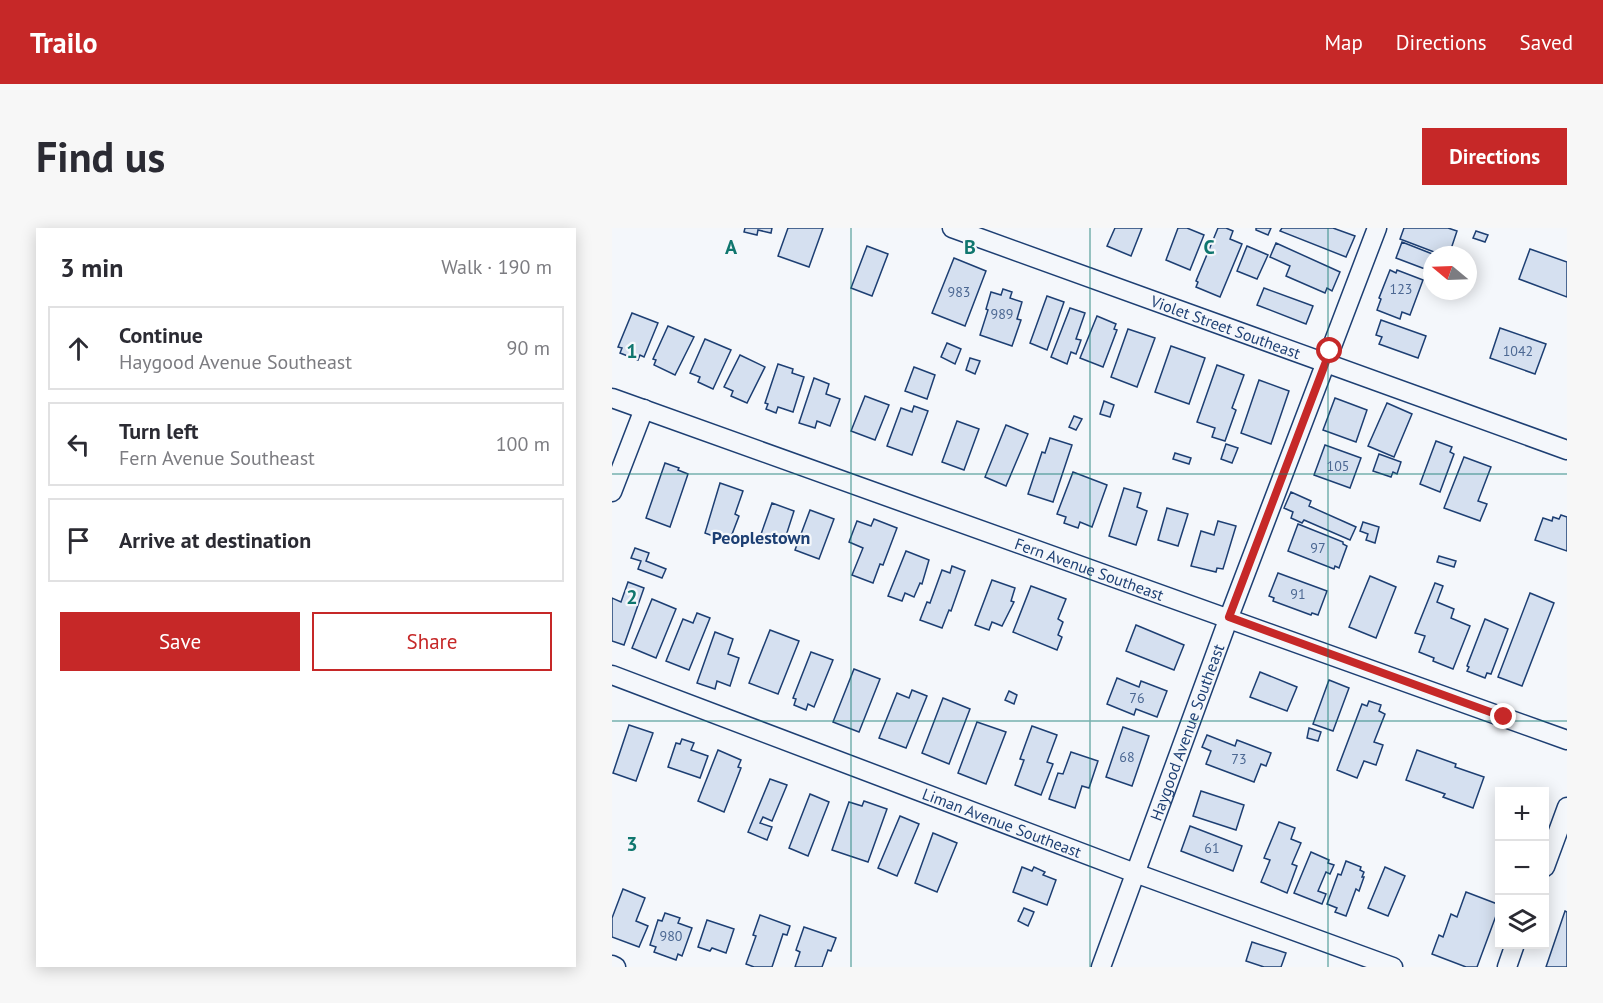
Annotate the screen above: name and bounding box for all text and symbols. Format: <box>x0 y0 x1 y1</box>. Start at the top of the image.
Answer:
text: Trailo <box>30 24 97 61</box>
text: Map <box>1324 29 1363 56</box>
text: Directions <box>1396 29 1487 56</box>
text: Saved <box>1520 29 1573 56</box>
button: Directions <box>1422 128 1567 185</box>
text: Find us <box>36 129 165 184</box>
text: A <box>725 234 738 260</box>
text: B <box>964 234 976 260</box>
text: C <box>1203 234 1215 260</box>
north arrow <box>1423 246 1477 300</box>
text: 3 min <box>60 251 123 284</box>
text: Walk · 190 m <box>441 254 552 280</box>
house number: 123 <box>1390 280 1412 298</box>
house number: 983 <box>948 283 970 301</box>
street label: Violet Street Southeast <box>1147 290 1304 363</box>
house number: 989 <box>991 305 1013 323</box>
text: Continue <box>119 321 203 349</box>
icon: ahead <box>62 332 95 365</box>
text: 90 m <box>507 335 550 361</box>
route start <box>1316 337 1342 363</box>
text: 1 <box>626 338 638 364</box>
house number: 1042 <box>1503 342 1533 360</box>
text: Haygood Avenue Southeast <box>119 349 352 375</box>
text: Turn left <box>119 417 199 445</box>
icon: left <box>62 428 95 461</box>
text: 100 m <box>496 431 550 457</box>
text: Fern Avenue Southeast <box>119 445 315 471</box>
house number: 105 <box>1327 457 1349 475</box>
icon: arrive <box>62 524 95 557</box>
text: Arrive at destination <box>119 526 311 554</box>
district label: Peoplestown <box>712 526 810 549</box>
street label: Fern Avenue Southeast <box>1012 533 1167 605</box>
house number: 97 <box>1310 539 1326 557</box>
text: 2 <box>626 584 638 610</box>
house number: 91 <box>1290 585 1306 603</box>
button: Save <box>60 612 300 671</box>
button: Share <box>312 612 552 671</box>
street label: Haygood Avenue Southeast <box>1145 641 1228 823</box>
house number: 76 <box>1129 689 1145 707</box>
route end <box>1490 703 1516 729</box>
house number: 68 <box>1119 748 1135 766</box>
house number: 73 <box>1231 750 1247 768</box>
street label: Liman Avenue Southeast <box>920 783 1085 862</box>
map controls <box>1495 787 1549 949</box>
button: + <box>1495 787 1549 841</box>
text: 3 <box>626 831 638 857</box>
house number: 61 <box>1204 839 1220 857</box>
button: − <box>1495 841 1549 895</box>
button: layers <box>1495 895 1549 949</box>
house number: 980 <box>660 927 683 945</box>

